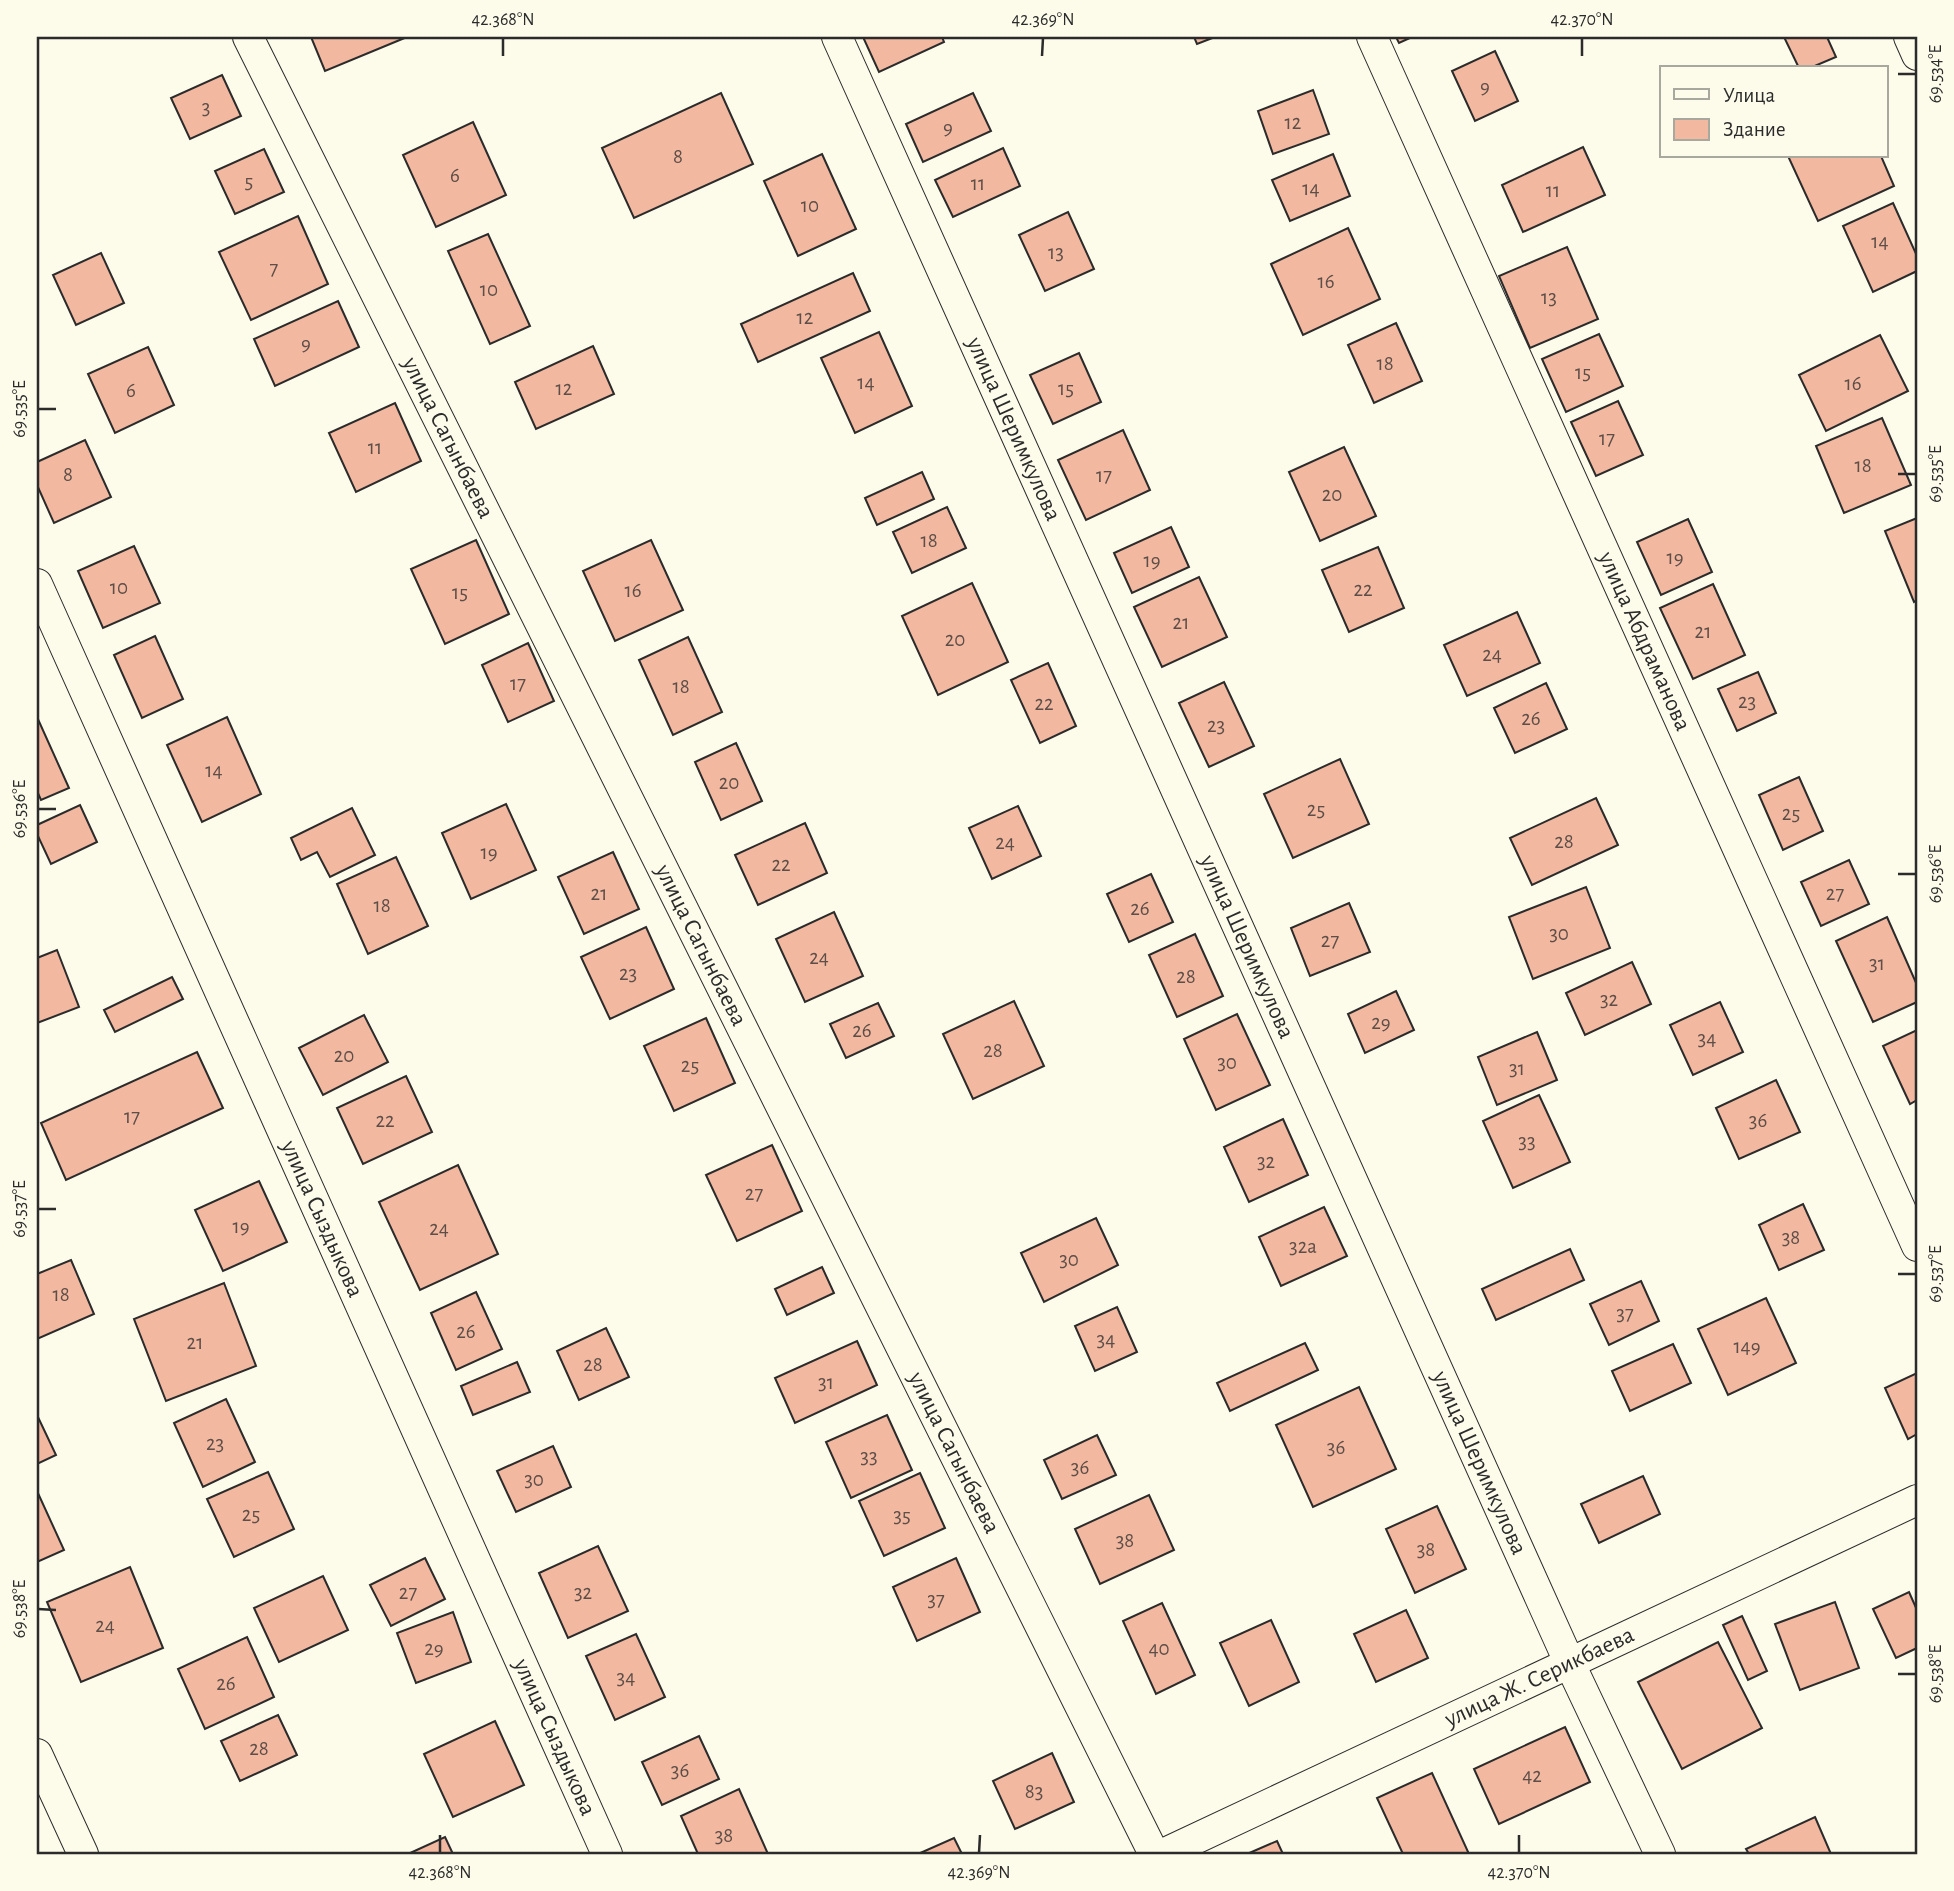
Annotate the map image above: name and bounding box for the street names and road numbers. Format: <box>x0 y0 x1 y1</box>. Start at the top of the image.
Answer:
street label: улица Шеримкулова <box>962 333 1065 525</box>
street label: улица Сагынбаева <box>397 353 498 522</box>
street label: улица Абдраманова <box>1593 547 1695 735</box>
street label: улица Шеримкулова <box>1195 851 1299 1042</box>
street label: улица Сагынбаева <box>650 860 751 1030</box>
street label: улица Сыздыкова <box>276 1136 368 1301</box>
street label: улица Сагынбаева <box>903 1367 1004 1537</box>
street label: улица Шеримкулова <box>1427 1367 1531 1558</box>
street label: улица Ж. Серикбаева <box>1440 1623 1638 1732</box>
street label: улица Сыздыкова <box>509 1654 600 1819</box>

